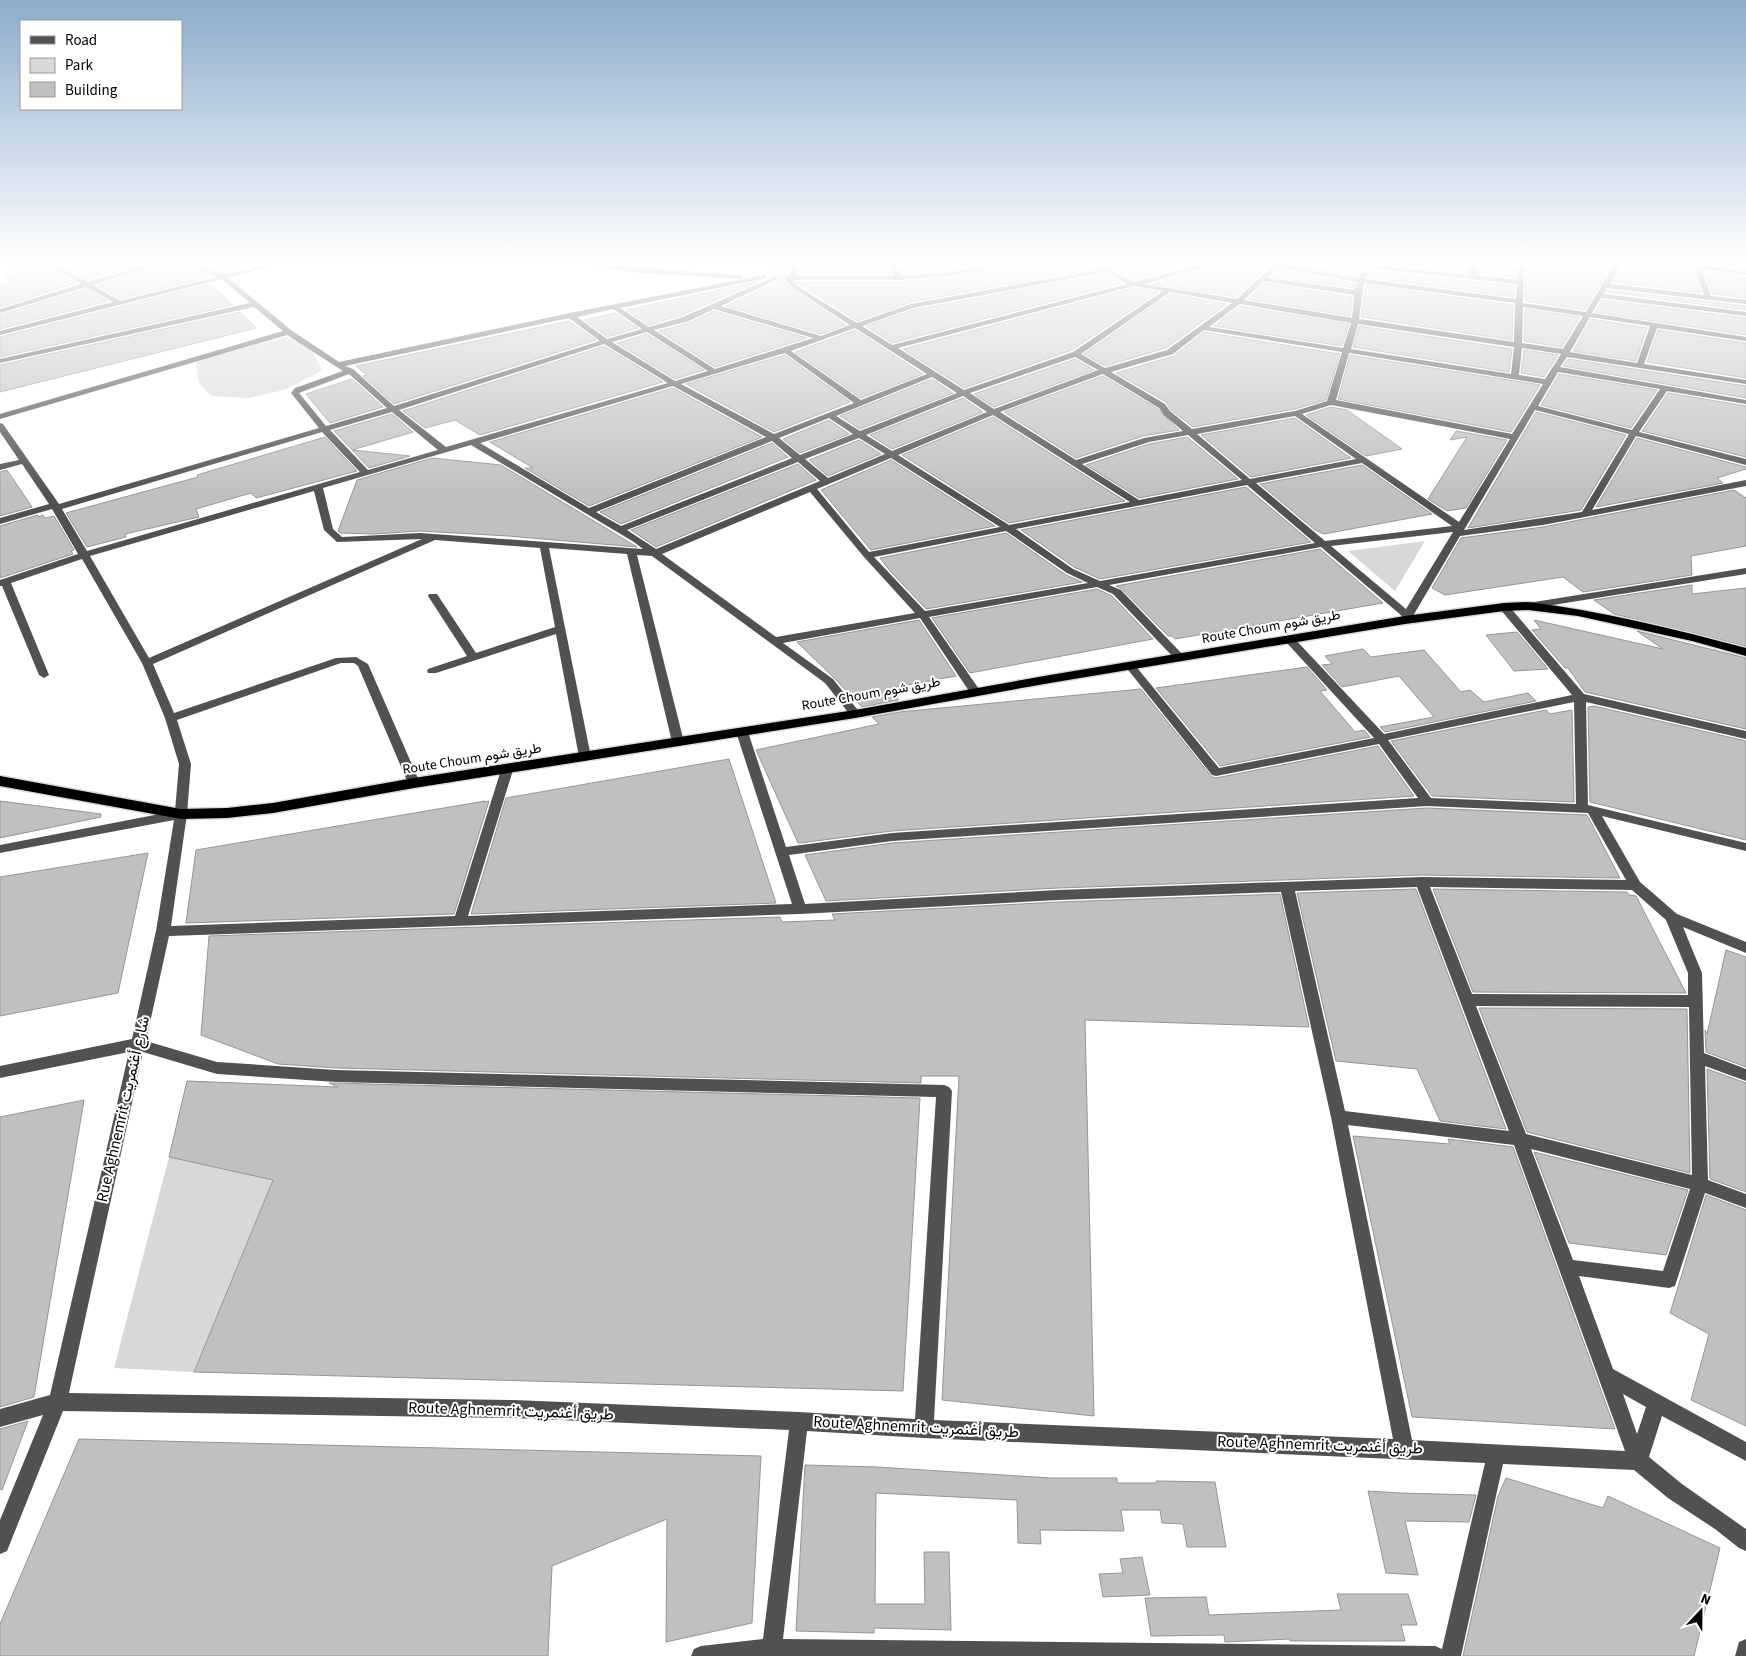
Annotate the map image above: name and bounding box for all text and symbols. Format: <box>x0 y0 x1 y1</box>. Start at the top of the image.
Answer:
legend <box>20 20 182 110</box>
text: Road <box>65 30 97 51</box>
text: Park <box>65 55 94 76</box>
text: Building <box>65 80 118 101</box>
street label: Route Choum طريق شوم <box>1200 605 1342 649</box>
street label: Route Choum طريق شوم <box>800 672 942 716</box>
street label: Route Choum طريق شوم <box>401 738 543 780</box>
street label: Rue Aghnemrit شارع أغنمريت <box>91 1014 155 1204</box>
street label: Route Aghnemrit طريق أغنمريت <box>408 1396 614 1426</box>
street label: Route Aghnemrit طريق أغنمريت <box>813 1411 1019 1443</box>
street label: Route Aghnemrit طريق أغنمريت <box>1217 1430 1423 1460</box>
north arrow <box>1676 1586 1726 1636</box>
text: N <box>1697 1589 1714 1611</box>

